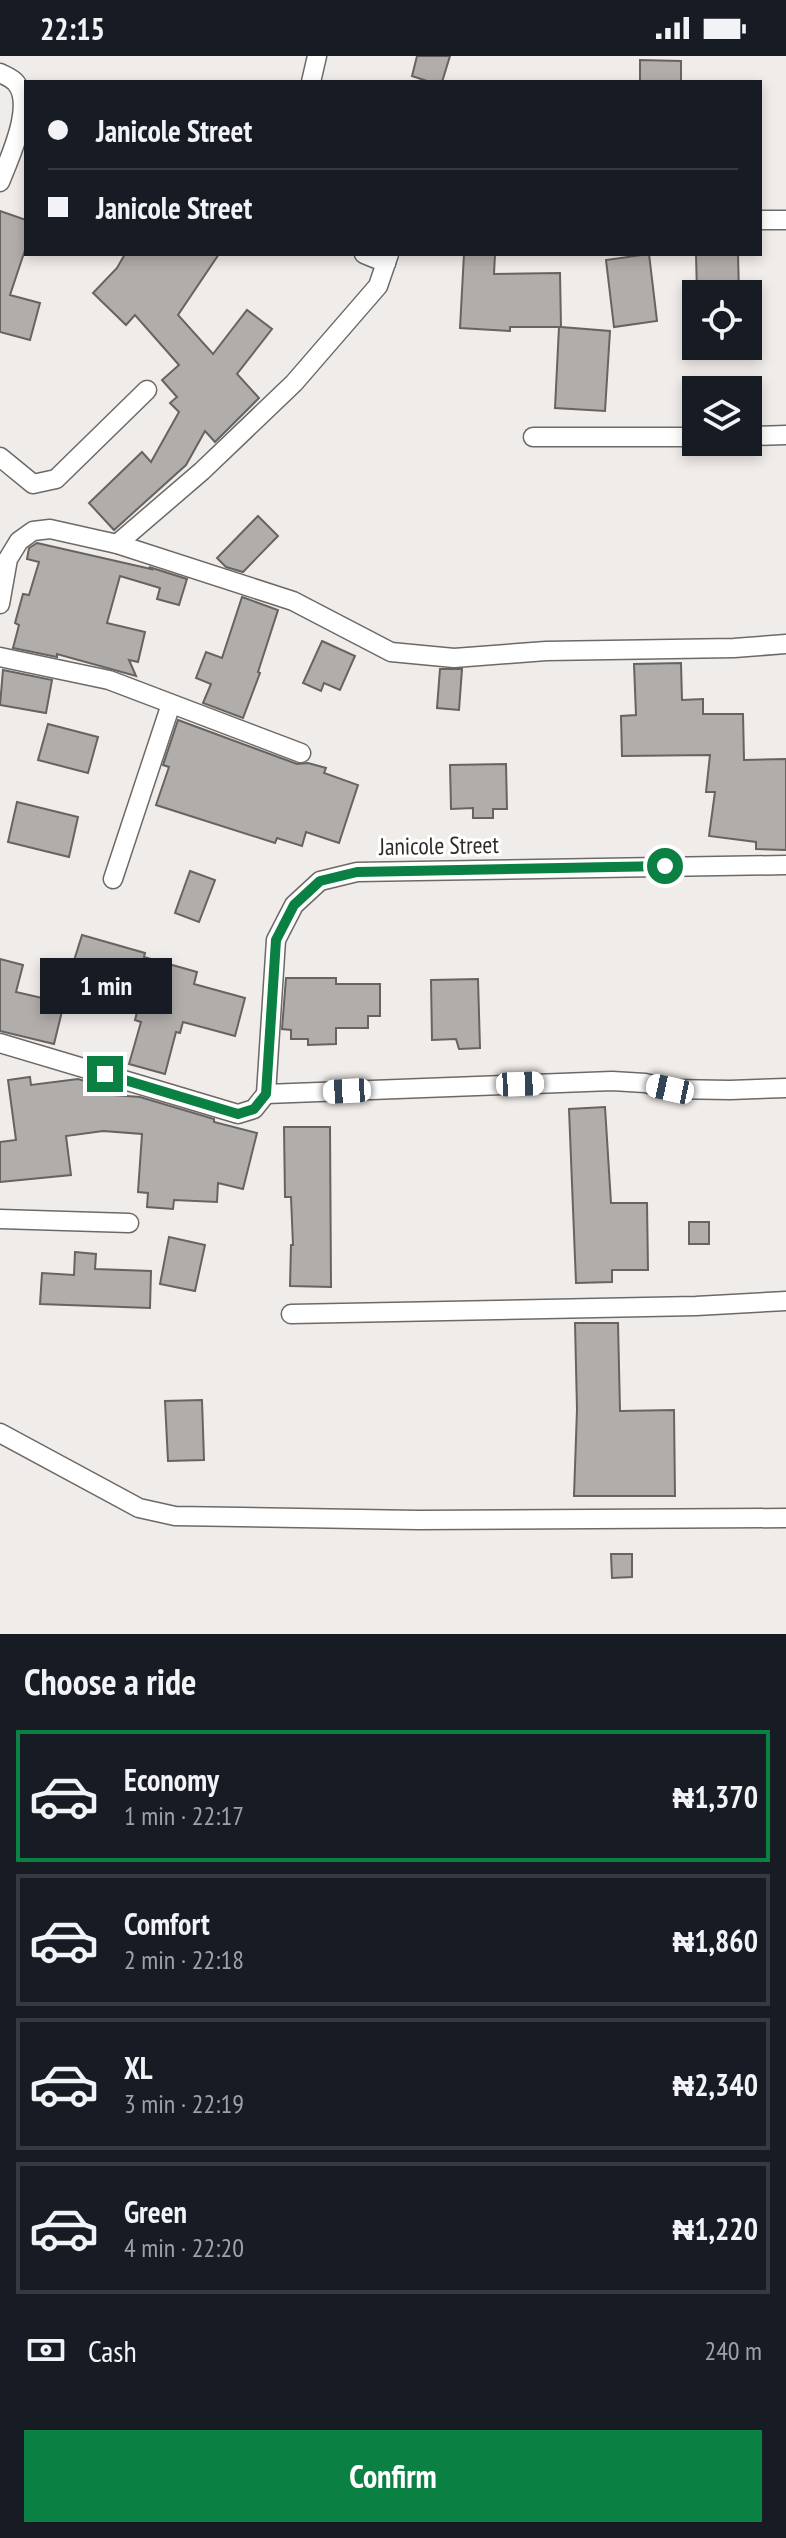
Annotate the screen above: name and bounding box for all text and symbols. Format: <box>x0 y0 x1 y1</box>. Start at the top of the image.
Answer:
text: 22:15 <box>40 9 105 48</box>
text: Janicole Street <box>96 111 252 150</box>
text: Janicole Street <box>96 188 252 227</box>
map controls <box>682 280 762 456</box>
button: locate <box>682 280 762 360</box>
button: layers <box>682 376 762 456</box>
street label: Janicole Street <box>378 829 500 862</box>
route start <box>647 848 683 884</box>
callout: 1 min <box>39 958 171 1014</box>
text: 1 min <box>80 969 132 1002</box>
route end <box>87 1056 123 1092</box>
car <box>496 1071 544 1097</box>
car <box>644 1072 696 1106</box>
car <box>322 1078 372 1104</box>
text: Choose a ride <box>24 1658 196 1705</box>
icon: car <box>28 1760 100 1832</box>
text: Economy <box>124 1760 219 1799</box>
text: ₦1,370 <box>672 1777 758 1816</box>
text: 1 min · 22:17 <box>124 1799 244 1832</box>
icon: car <box>28 1904 100 1976</box>
text: Comfort <box>124 1904 210 1943</box>
text: ₦1,860 <box>672 1921 758 1960</box>
text: 2 min · 22:18 <box>124 1943 244 1976</box>
icon: car <box>28 2048 100 2120</box>
text: XL <box>124 2048 153 2087</box>
text: ₦2,340 <box>672 2065 758 2104</box>
text: 3 min · 22:19 <box>124 2087 244 2120</box>
icon: car <box>28 2192 100 2264</box>
text: Green <box>124 2192 187 2231</box>
text: ₦1,220 <box>672 2209 758 2248</box>
text: 4 min · 22:20 <box>124 2231 244 2264</box>
icon: cash <box>24 2328 68 2372</box>
text: Cash <box>88 2331 137 2370</box>
text: 240 m <box>704 2334 762 2367</box>
button: Confirm <box>24 2430 762 2522</box>

